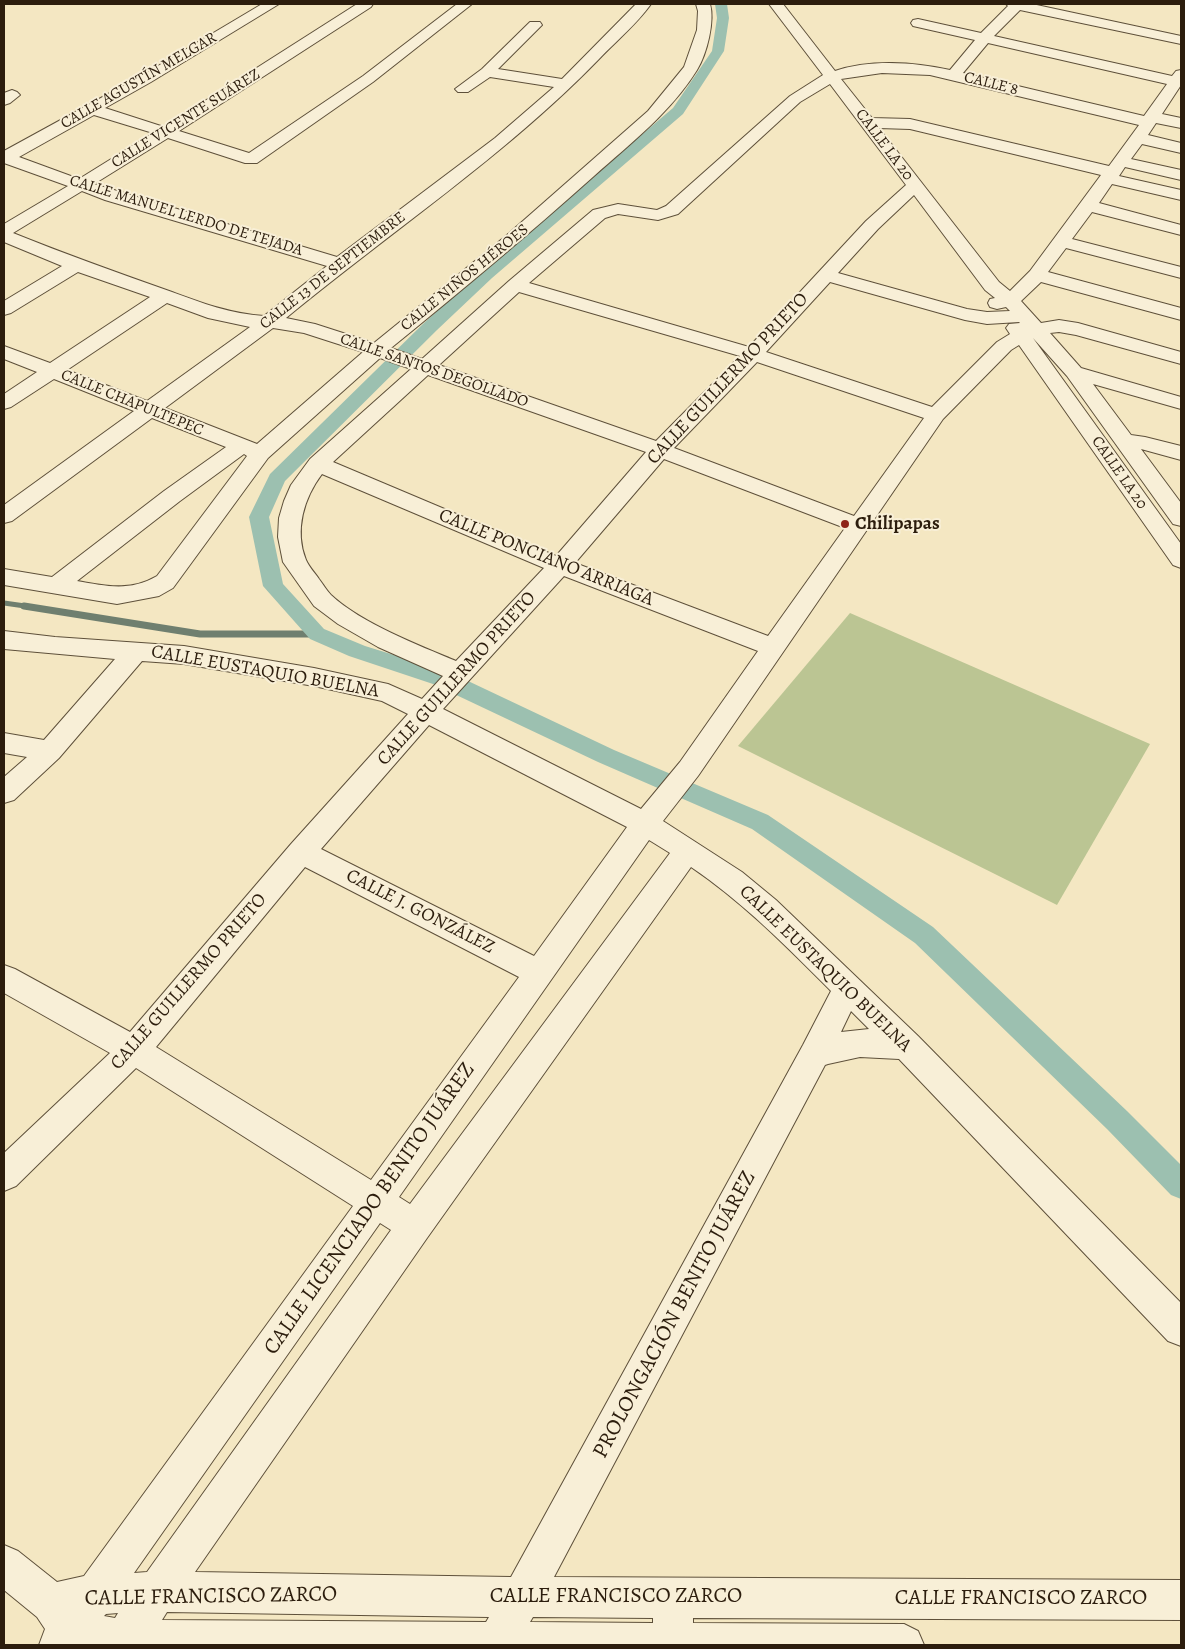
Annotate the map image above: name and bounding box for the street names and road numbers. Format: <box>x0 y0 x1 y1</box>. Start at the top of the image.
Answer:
street label: CALLE AGUSTÍN MELGAR <box>58 28 220 134</box>
street label: CALLE VICENTE SUÁREZ <box>108 65 264 173</box>
street label: CALLE 8 <box>962 68 1020 100</box>
street label: CALLE LA 20 <box>851 105 917 185</box>
street label: CALLE MANUEL LERDO DE TEJADA <box>67 171 305 261</box>
street label: CALLE 13 DE SEPTIEMBRE <box>256 208 410 334</box>
street label: CALLE NIÑOS HÉROES <box>397 220 533 336</box>
street label: CALLE GUILLERMO PRIETO <box>642 288 814 470</box>
street label: CALLE SANTOS DEGOLLADO <box>337 330 531 412</box>
street label: CALLE CHAPULTEPEC <box>58 366 206 440</box>
street label: CALLE LA 20 <box>1087 433 1151 513</box>
street label: CALLE PONCIANO ARRIAGA <box>435 504 657 612</box>
street label: CALLE GUILLERMO PRIETO <box>373 587 541 771</box>
street label: CALLE EUSTAQUIO BUELNA <box>149 641 381 703</box>
street label: CALLE J. GONZÁLEZ <box>342 865 498 959</box>
street label: CALLE EUSTAQUIO BUELNA <box>734 881 916 1057</box>
street label: CALLE GUILLERMO PRIETO <box>106 889 272 1075</box>
street label: CALLE LICENCIADO BENITO JUÁREZ <box>259 1058 481 1360</box>
street label: PROLONGACIÓN BENITO JUÁREZ <box>588 1167 762 1463</box>
street label: CALLE FRANCISCO ZARCO <box>85 1582 337 1612</box>
street label: CALLE FRANCISCO ZARCO <box>490 1584 742 1610</box>
street label: CALLE FRANCISCO ZARCO <box>895 1586 1147 1612</box>

